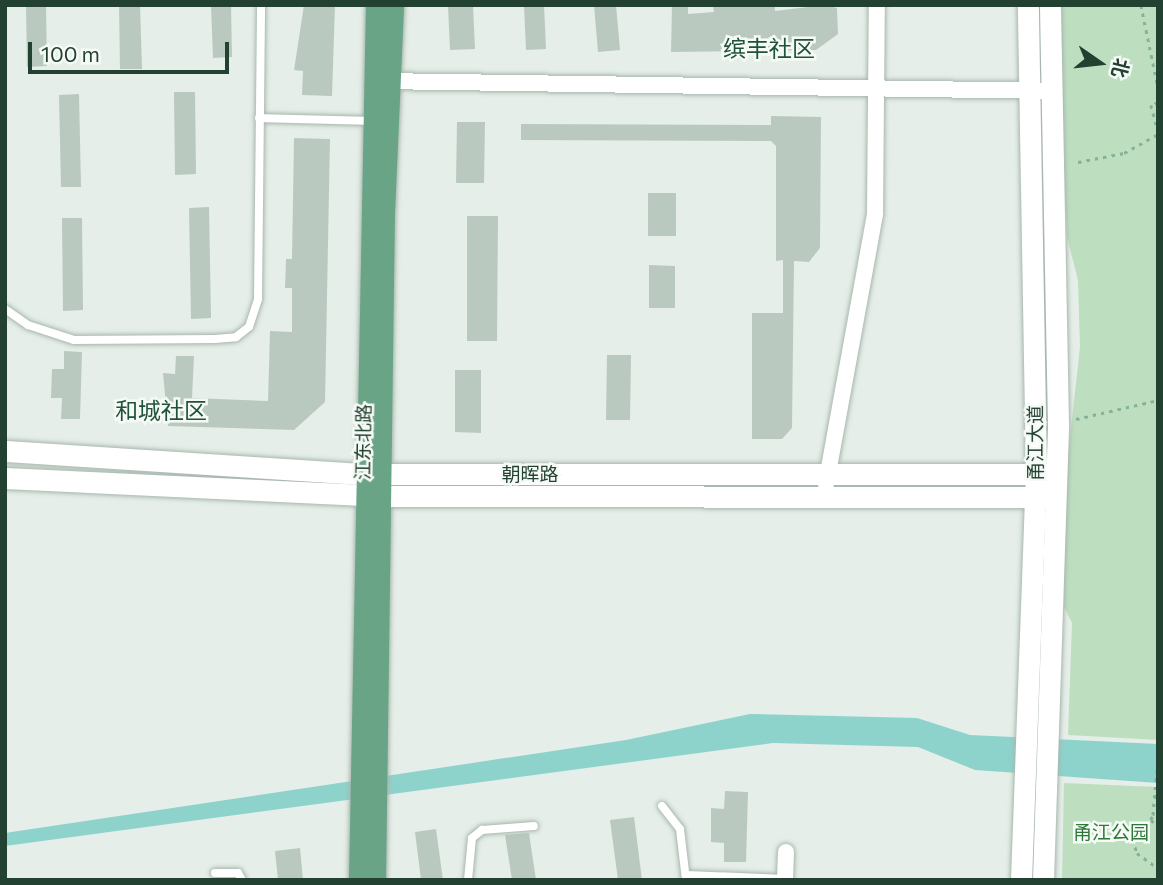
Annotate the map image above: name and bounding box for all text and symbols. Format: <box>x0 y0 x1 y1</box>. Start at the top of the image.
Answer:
scale bar <box>32 28 233 72</box>
north arrow <box>1065 28 1135 98</box>
district label: 缤丰社区 <box>723 34 815 62</box>
text: 100 m <box>41 41 100 66</box>
text: 北 <box>1107 56 1134 80</box>
district label: 和城社区 <box>115 396 207 424</box>
street label: 江东北路 <box>351 404 375 480</box>
street label: 甬江大道 <box>1024 405 1046 481</box>
street label: 朝晖路 <box>502 463 558 485</box>
park label: 甬江公园 <box>1073 821 1149 843</box>

